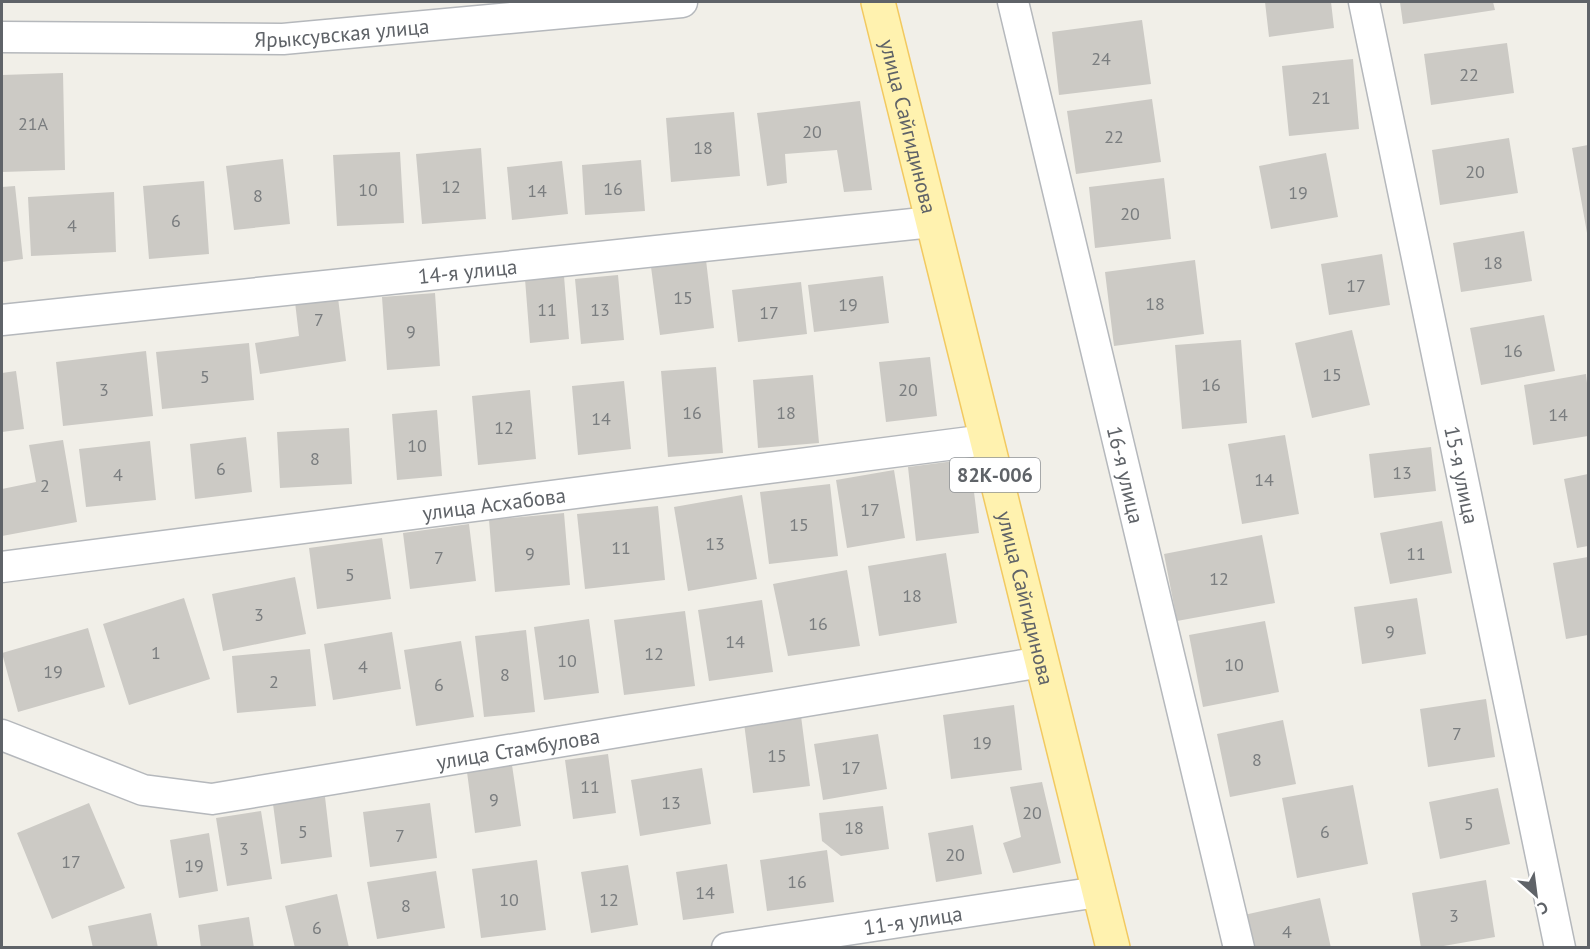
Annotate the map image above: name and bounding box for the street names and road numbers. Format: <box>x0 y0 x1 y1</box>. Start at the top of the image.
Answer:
street label: Ярыксувская улица <box>254 12 430 53</box>
street label: улица Сайгидинова <box>874 36 943 216</box>
street label: 14-я улица <box>417 252 518 290</box>
street label: 16-я улица <box>1101 423 1151 526</box>
street label: 15-я улица <box>1439 423 1485 526</box>
road number: 82К-006 <box>950 458 1040 492</box>
street label: улица Асхабова <box>421 481 567 526</box>
street label: улица Сайгидинова <box>991 508 1061 688</box>
street label: улица Стамбулова <box>434 722 602 775</box>
street label: 11-я улица <box>862 899 964 941</box>

